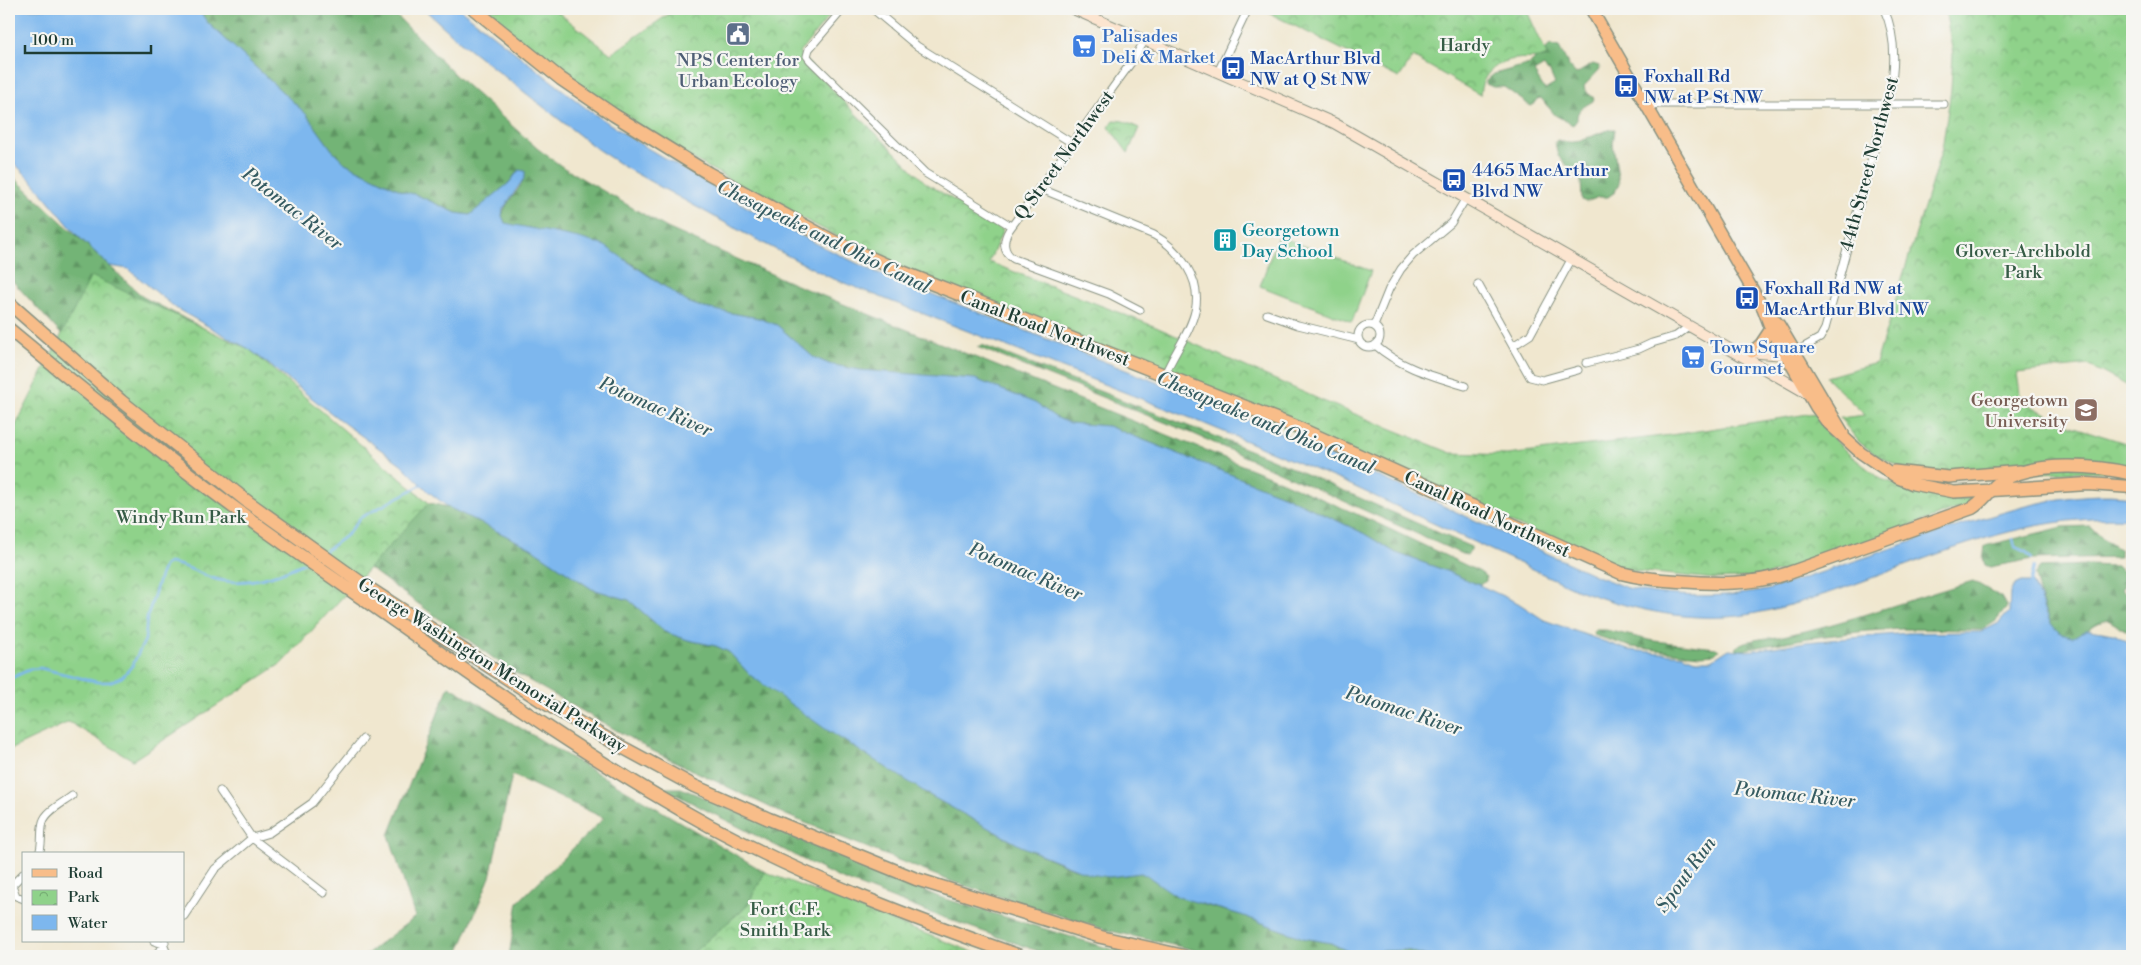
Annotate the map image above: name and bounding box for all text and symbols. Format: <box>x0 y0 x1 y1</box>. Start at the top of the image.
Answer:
public building icon: NPS Center for Urban Ecology <box>725 21 751 47</box>
scale bar <box>25 22 151 54</box>
place label: Palisades Deli & Market <box>1102 25 1216 69</box>
text: 100 m <box>32 31 74 50</box>
supermarket icon: Palisades Deli & Market <box>1071 33 1097 59</box>
park label: Hardy <box>1440 34 1490 57</box>
place label: MacArthur Blvd NW at Q St NW <box>1250 47 1382 91</box>
place label: NPS Center for Urban Ecology <box>677 49 800 93</box>
bus stop icon: MacArthur Blvd NW at Q St NW <box>1220 55 1246 81</box>
place label: Foxhall Rd NW at P St NW <box>1644 65 1763 109</box>
bus stop icon: Foxhall Rd NW at P St NW <box>1613 73 1639 99</box>
street label: 44th Street Northwest <box>1835 74 1904 254</box>
street label: Q Street Northwest <box>1010 85 1120 225</box>
place label: 4465 MacArthur Blvd NW <box>1471 159 1609 203</box>
water label: Potomac River <box>236 161 348 256</box>
bus stop icon: 4465 MacArthur Blvd NW <box>1441 167 1467 193</box>
water label: Chesapeake and Ohio Canal <box>713 175 934 299</box>
place label: Georgetown Day School <box>1242 219 1340 263</box>
building icon: Georgetown Day School <box>1212 227 1238 253</box>
park label: Glover-Archbold Park <box>1955 240 2091 284</box>
place label: Foxhall Rd NW at MacArthur Blvd NW <box>1764 277 1929 321</box>
street label: Canal Road Northwest <box>956 285 1134 372</box>
bus stop icon: Foxhall Rd NW at MacArthur Blvd NW <box>1734 285 1760 311</box>
place label: Town Square Gourmet <box>1710 336 1815 380</box>
supermarket icon: Town Square Gourmet <box>1680 344 1706 370</box>
water label: Chesapeake and Ohio Canal <box>1153 366 1378 480</box>
water label: Potomac River <box>594 371 717 443</box>
place label: Georgetown University <box>1971 389 2068 433</box>
school or university icon: Georgetown University <box>2073 397 2099 423</box>
street label: Canal Road Northwest <box>1400 466 1574 563</box>
park label: Windy Run Park <box>115 506 248 529</box>
water label: Potomac River <box>964 537 1087 607</box>
street label: George Washington Memorial Parkway <box>353 573 630 758</box>
water label: Potomac River <box>1341 680 1466 741</box>
water label: Potomac River <box>1732 777 1857 813</box>
water label: Spout Run <box>1650 832 1722 917</box>
legend <box>22 852 185 942</box>
text: Road <box>68 864 103 883</box>
text: Park <box>68 888 100 907</box>
park label: Fort C.F. Smith Park <box>740 898 832 942</box>
text: Water <box>67 914 108 933</box>

